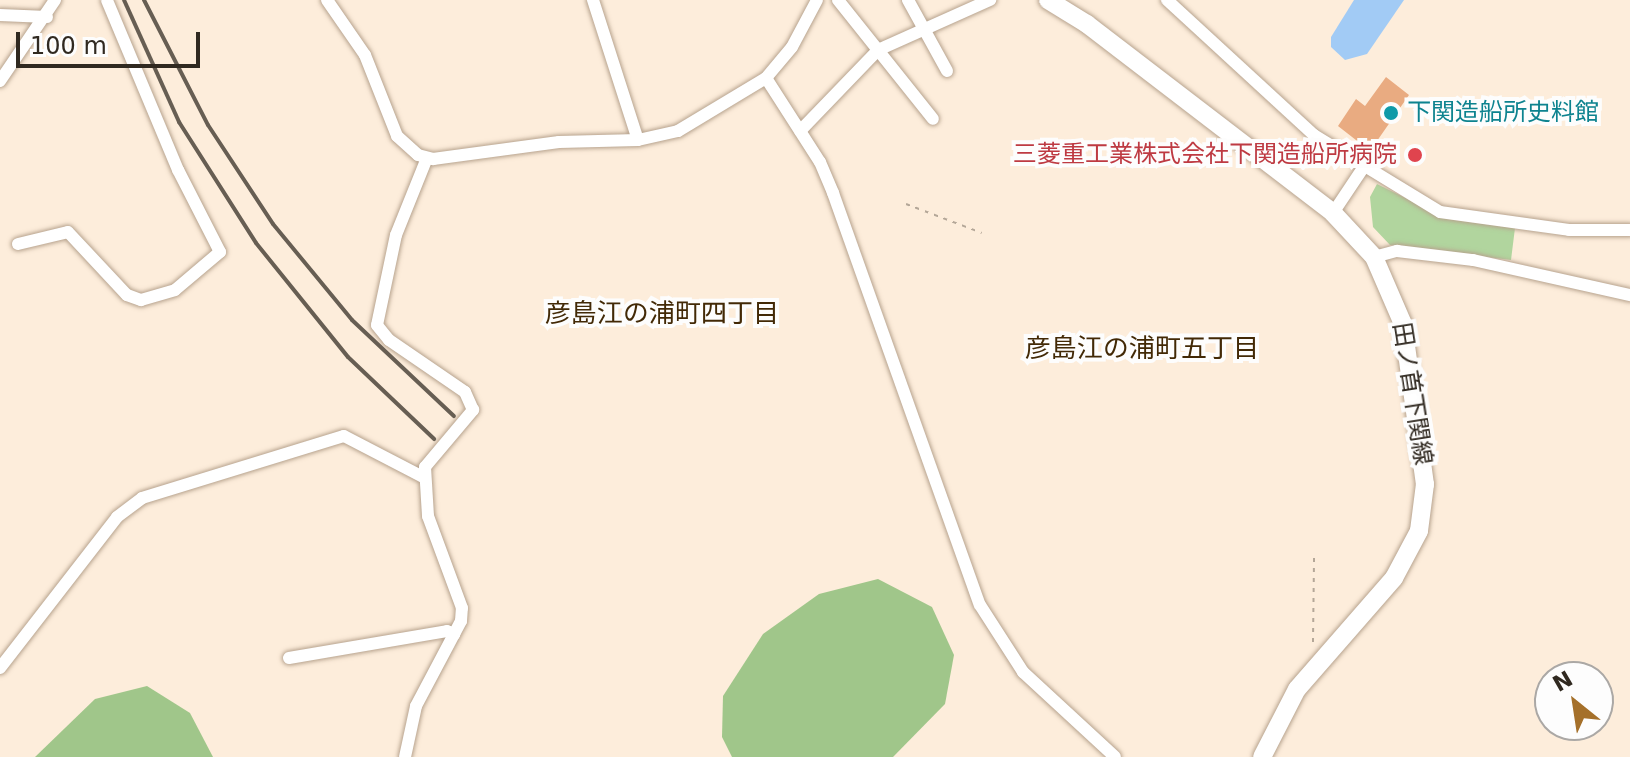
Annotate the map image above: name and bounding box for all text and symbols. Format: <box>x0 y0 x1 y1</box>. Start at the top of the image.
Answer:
scale bar <box>20 16 204 66</box>
text: 100 m <box>30 32 107 60</box>
place label: 下関造船所史料館 <box>1407 99 1599 127</box>
marker: 下関造船所史料館 <box>1382 104 1400 122</box>
place label: 三菱重工業株式会社下関造船所病院 <box>1013 141 1397 169</box>
marker: 三菱重工業株式会社下関造船所病院 <box>1404 144 1426 166</box>
district label: 彦島江の浦町四丁目 <box>545 298 779 330</box>
street label: 田ノ首下関線 <box>1387 321 1437 467</box>
district label: 彦島江の浦町五丁目 <box>1025 333 1259 365</box>
north arrow <box>1534 661 1614 741</box>
text: N <box>1549 666 1577 697</box>

